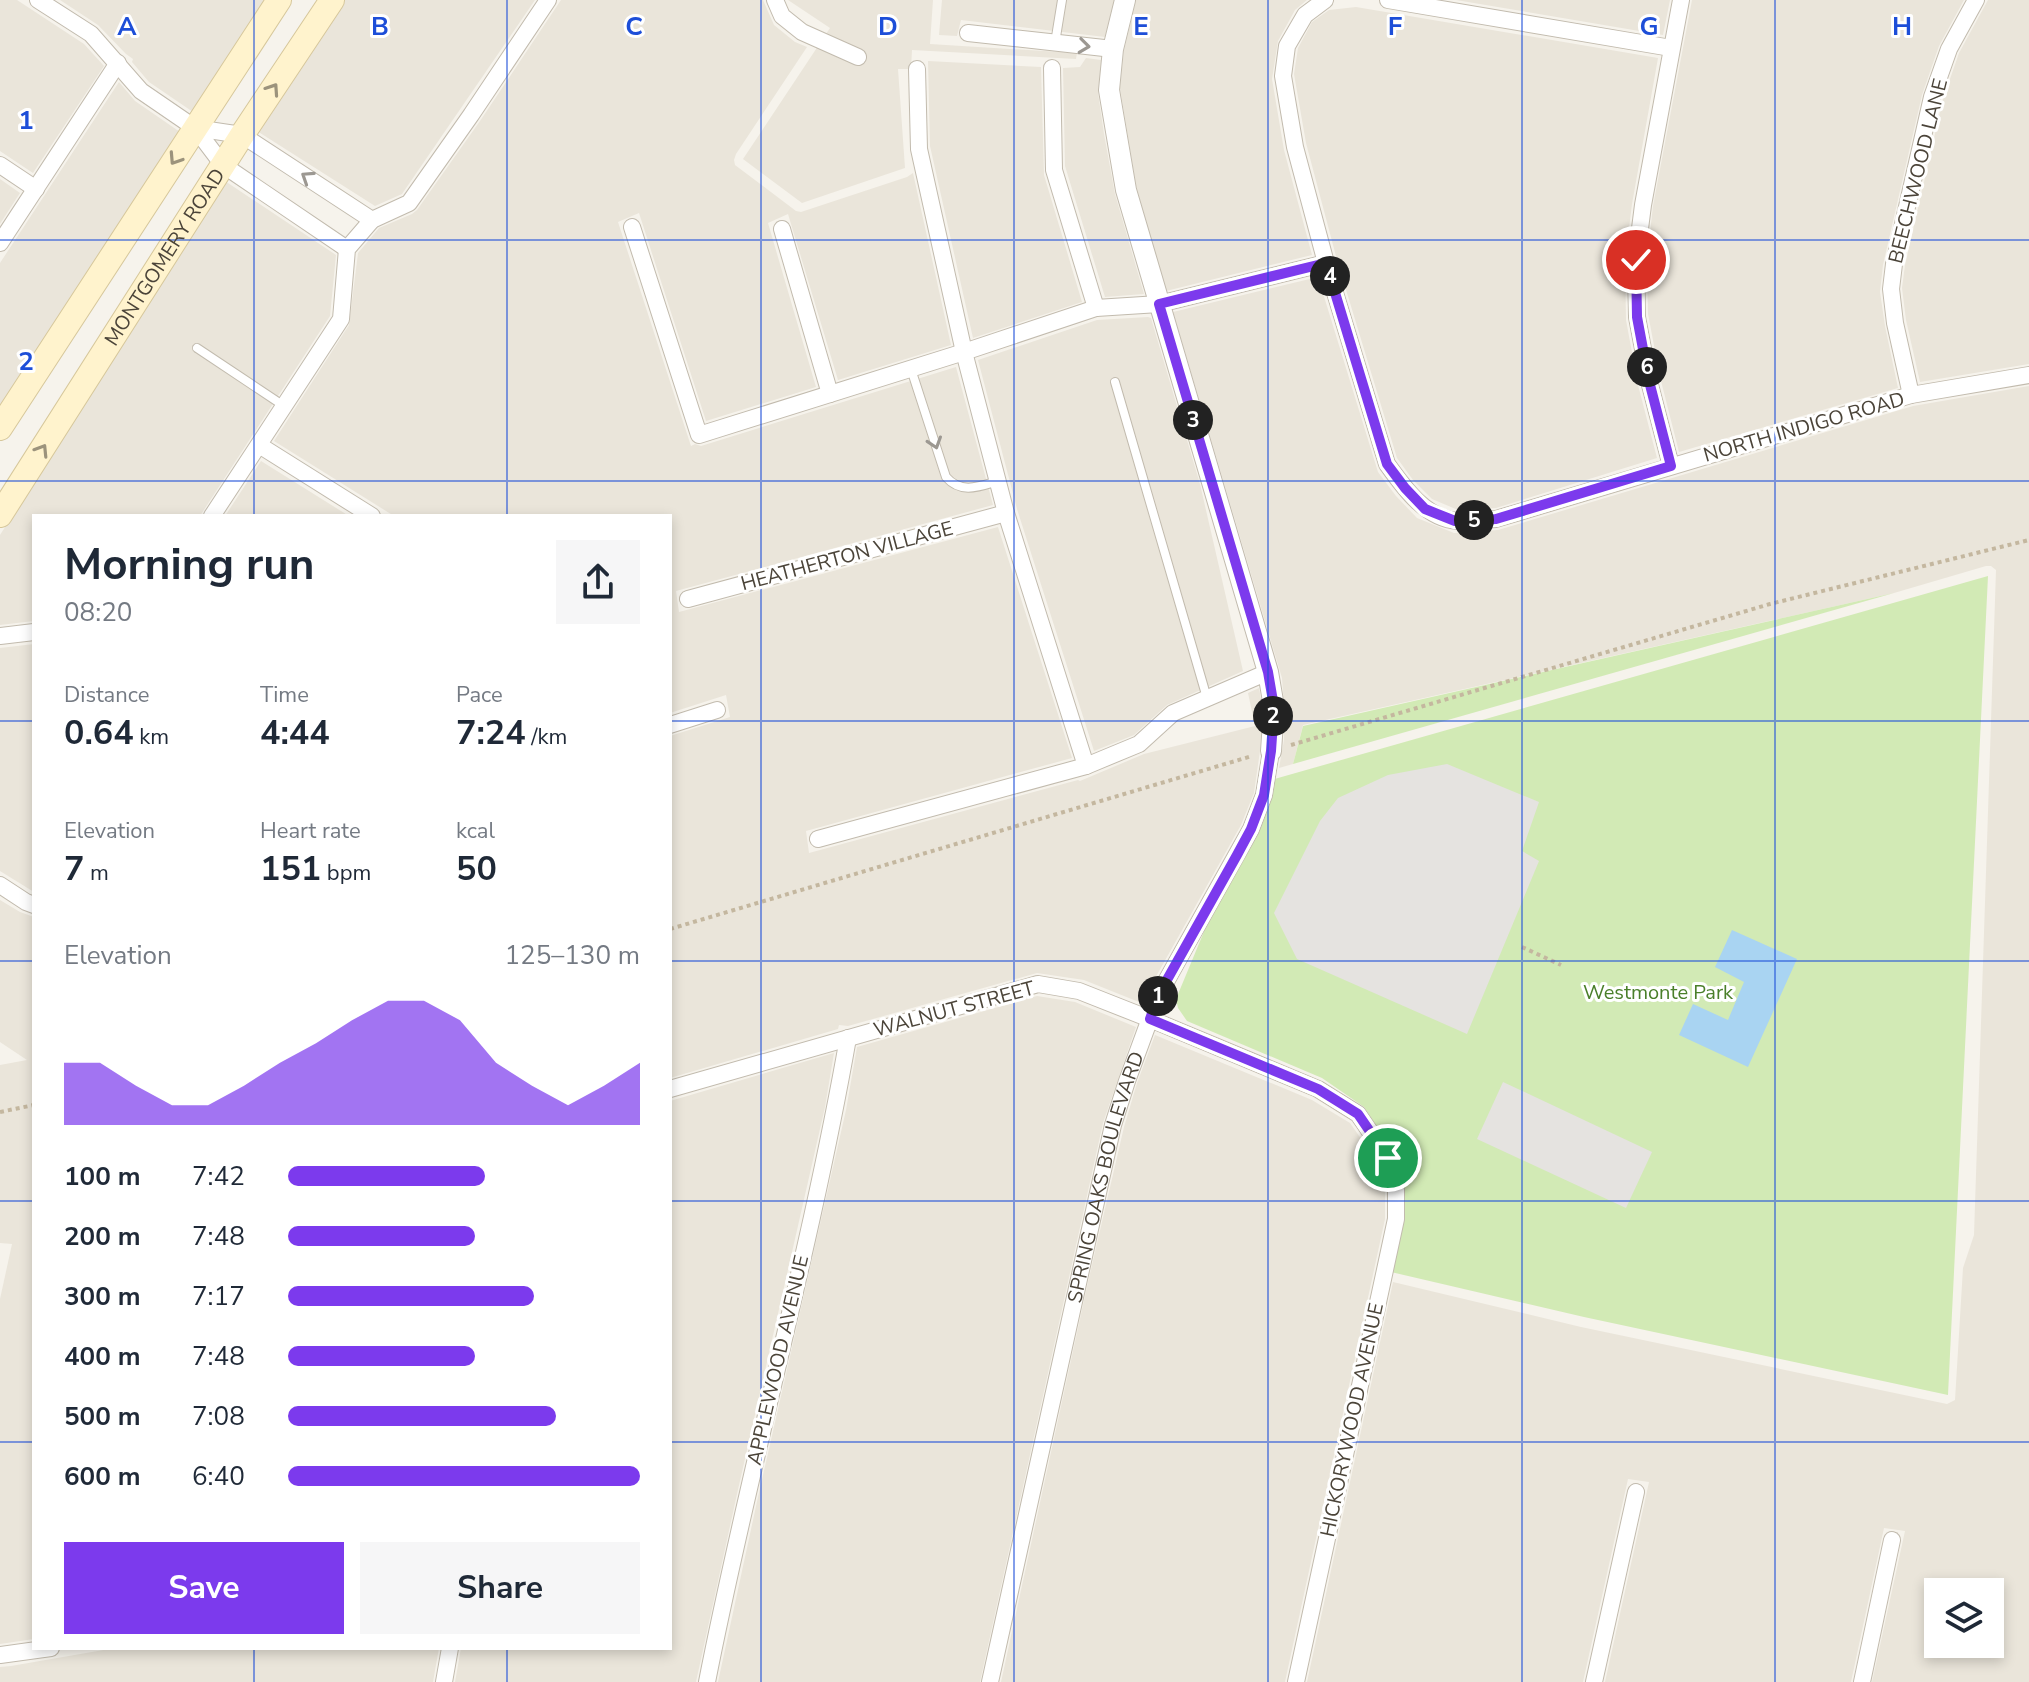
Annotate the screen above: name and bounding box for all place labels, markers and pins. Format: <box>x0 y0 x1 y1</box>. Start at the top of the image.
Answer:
pin <box>1602 226 1670 294</box>
pin: 4 <box>1310 256 1350 296</box>
pin: 6 <box>1627 347 1667 387</box>
pin: 3 <box>1173 400 1213 440</box>
pin: 5 <box>1454 500 1494 540</box>
pin: 2 <box>1253 696 1293 736</box>
pin: 1 <box>1138 976 1178 1016</box>
pin <box>1354 1124 1422 1192</box>

